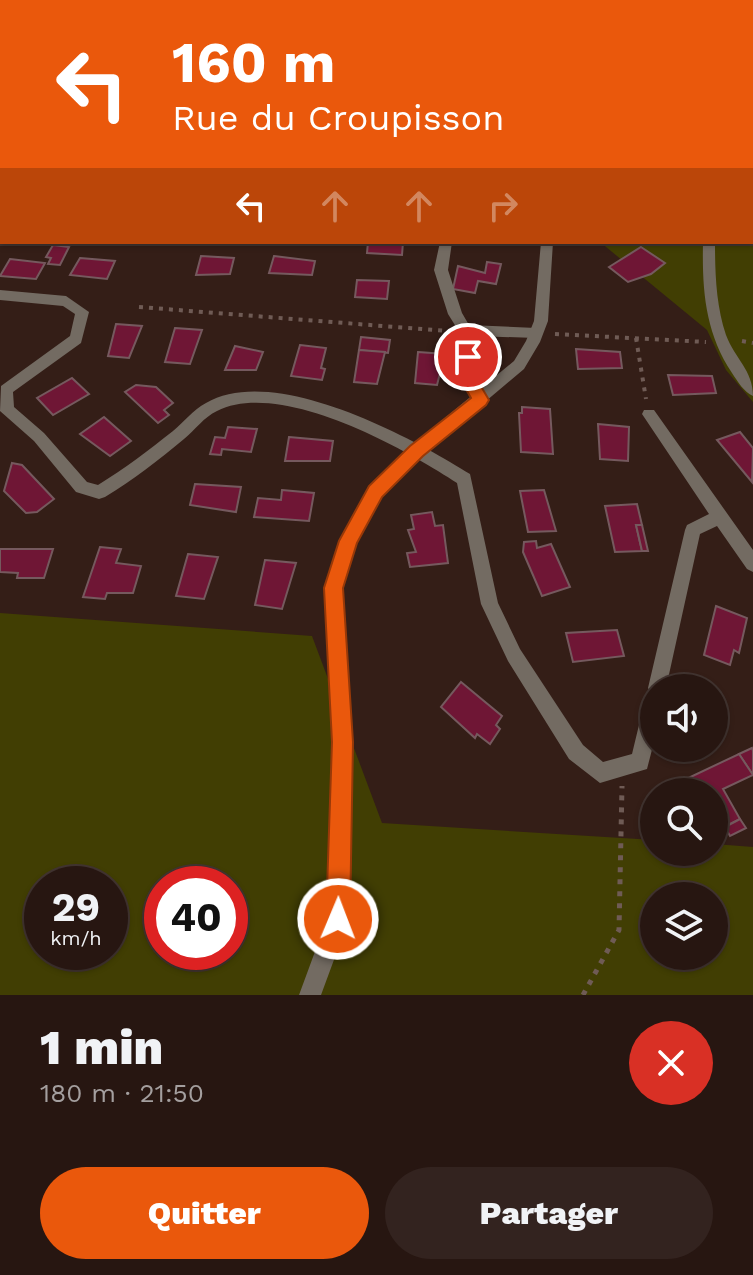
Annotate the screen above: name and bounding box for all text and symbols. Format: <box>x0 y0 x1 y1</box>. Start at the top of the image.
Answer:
text: 160 m <box>172 30 335 96</box>
icon: left <box>40 32 144 136</box>
text: Rue du Croupisson <box>172 97 504 139</box>
icon: left <box>229 184 273 228</box>
icon: ahead <box>313 184 357 228</box>
icon: ahead <box>397 184 441 228</box>
icon: right <box>481 184 525 228</box>
pin <box>434 323 502 391</box>
icon: arrive <box>446 335 490 379</box>
map controls <box>640 674 728 970</box>
button: sound <box>640 674 728 762</box>
button: search <box>640 778 728 866</box>
speed limit sign: 40 <box>144 866 248 970</box>
position arrow <box>296 877 380 961</box>
button: layers <box>640 882 728 970</box>
text: 29 <box>52 884 100 931</box>
text: km/h <box>50 926 102 950</box>
text: 1 min <box>40 1019 163 1076</box>
button: close <box>629 1021 713 1105</box>
text: 180 m · 21:50 <box>40 1078 204 1108</box>
button: Quitter <box>40 1167 369 1259</box>
button: Partager <box>385 1167 713 1259</box>

